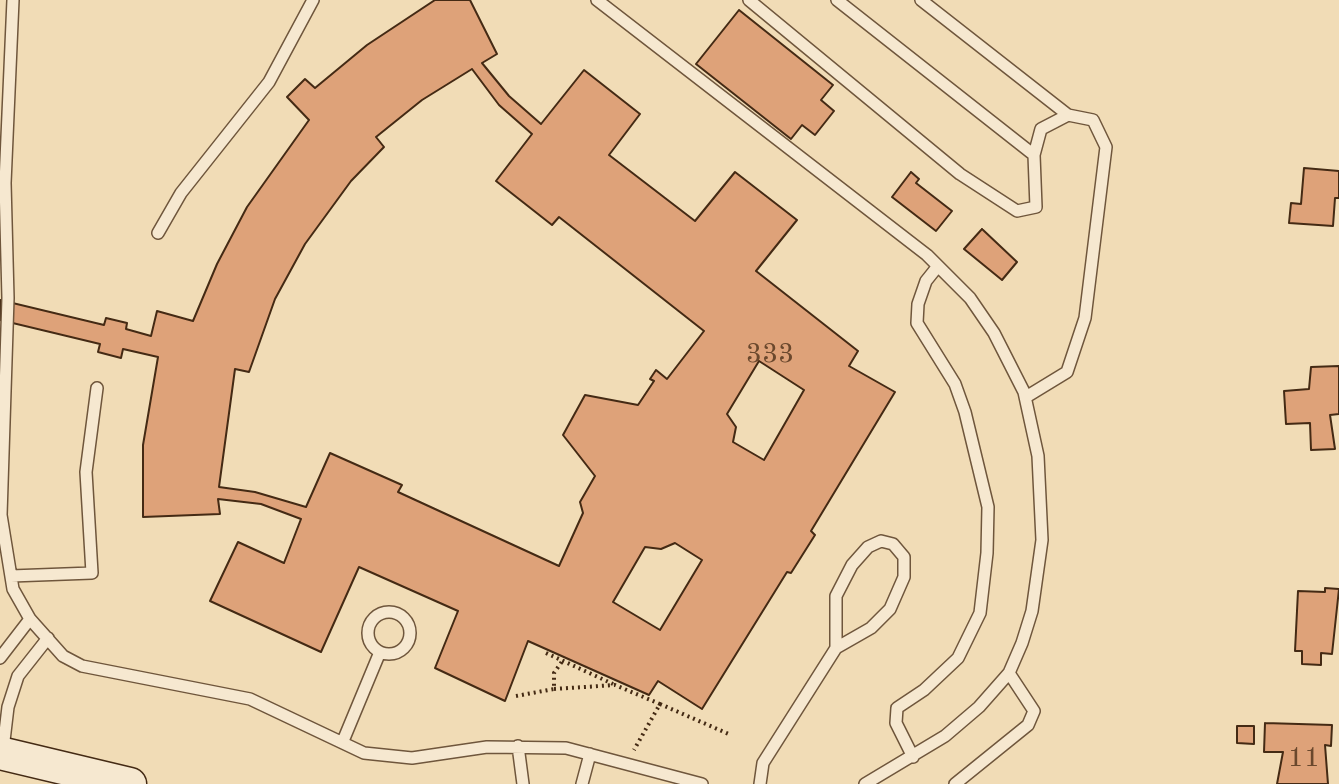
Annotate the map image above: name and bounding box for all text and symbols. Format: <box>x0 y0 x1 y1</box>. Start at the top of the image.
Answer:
house number: 333 <box>746 338 794 372</box>
house number: 11 <box>1288 742 1320 776</box>

